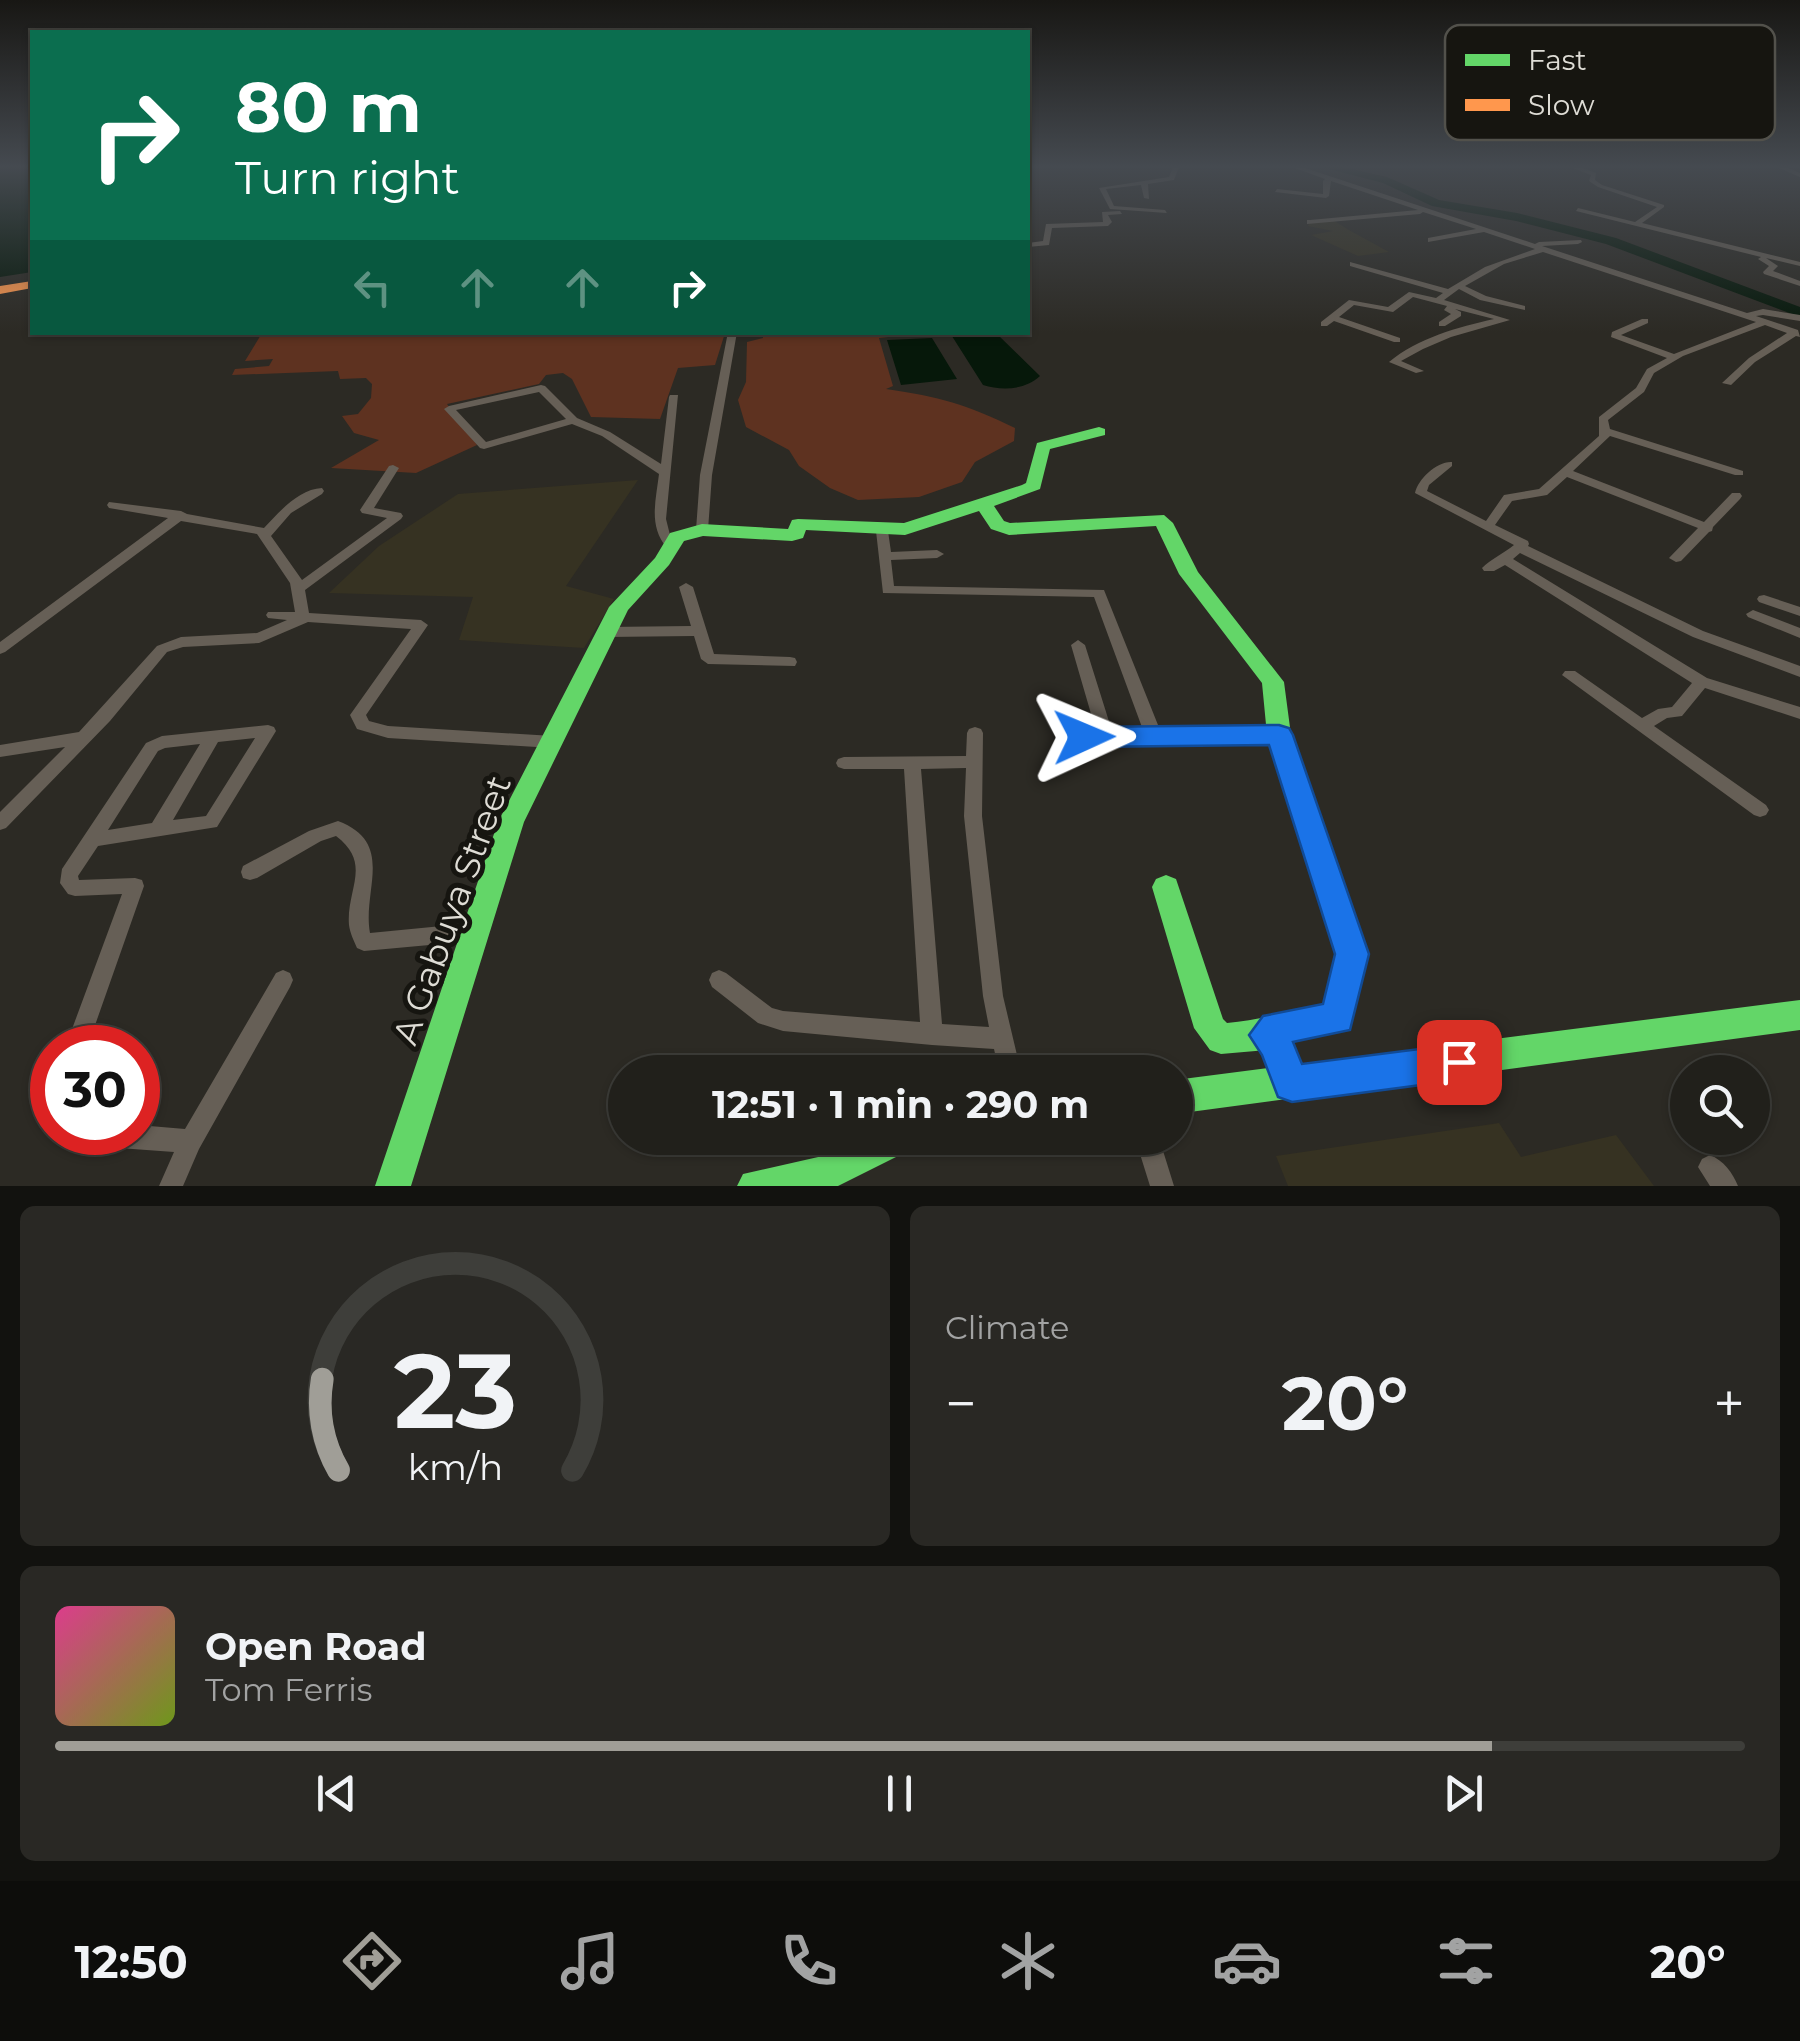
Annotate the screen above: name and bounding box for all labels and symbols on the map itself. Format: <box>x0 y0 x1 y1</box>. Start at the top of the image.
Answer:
legend <box>1445 25 1775 140</box>
text: Fast <box>1528 43 1587 77</box>
text: Slow <box>1528 88 1595 122</box>
position arrow <box>1032 685 1136 789</box>
street label: A Gabuya Street <box>383 770 520 1050</box>
pin <box>1417 1020 1502 1105</box>
speed limit sign: 30 <box>30 1025 160 1155</box>

